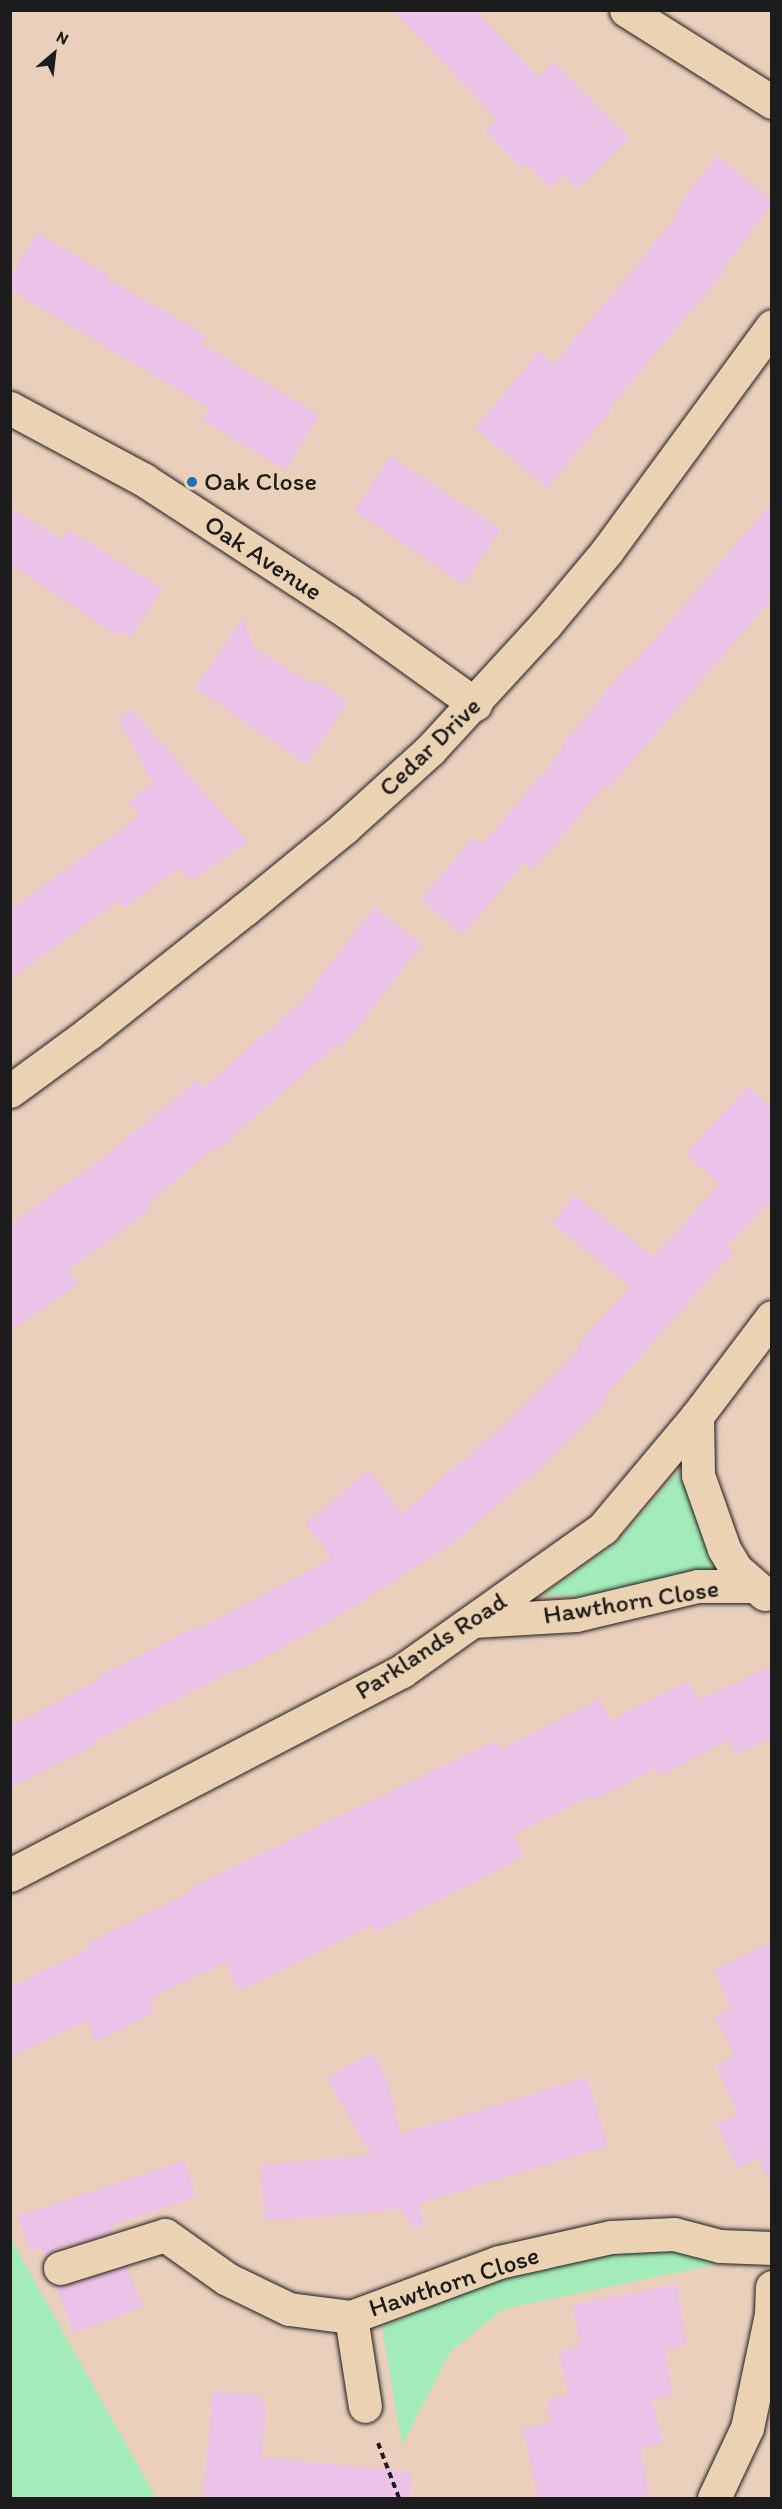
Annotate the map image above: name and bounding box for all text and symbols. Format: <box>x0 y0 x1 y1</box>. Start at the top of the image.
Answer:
north arrow <box>24 24 84 84</box>
text: N <box>53 27 72 49</box>
place label: Oak Close <box>204 466 317 498</box>
marker: Oak Close <box>185 475 199 489</box>
street label: Oak Avenue <box>199 509 327 607</box>
street label: Cedar Drive <box>372 690 488 804</box>
street label: Hawthorn Close <box>541 1573 721 1631</box>
street label: Parklands Road <box>350 1586 512 1706</box>
street label: Hawthorn Close <box>365 2240 543 2324</box>

